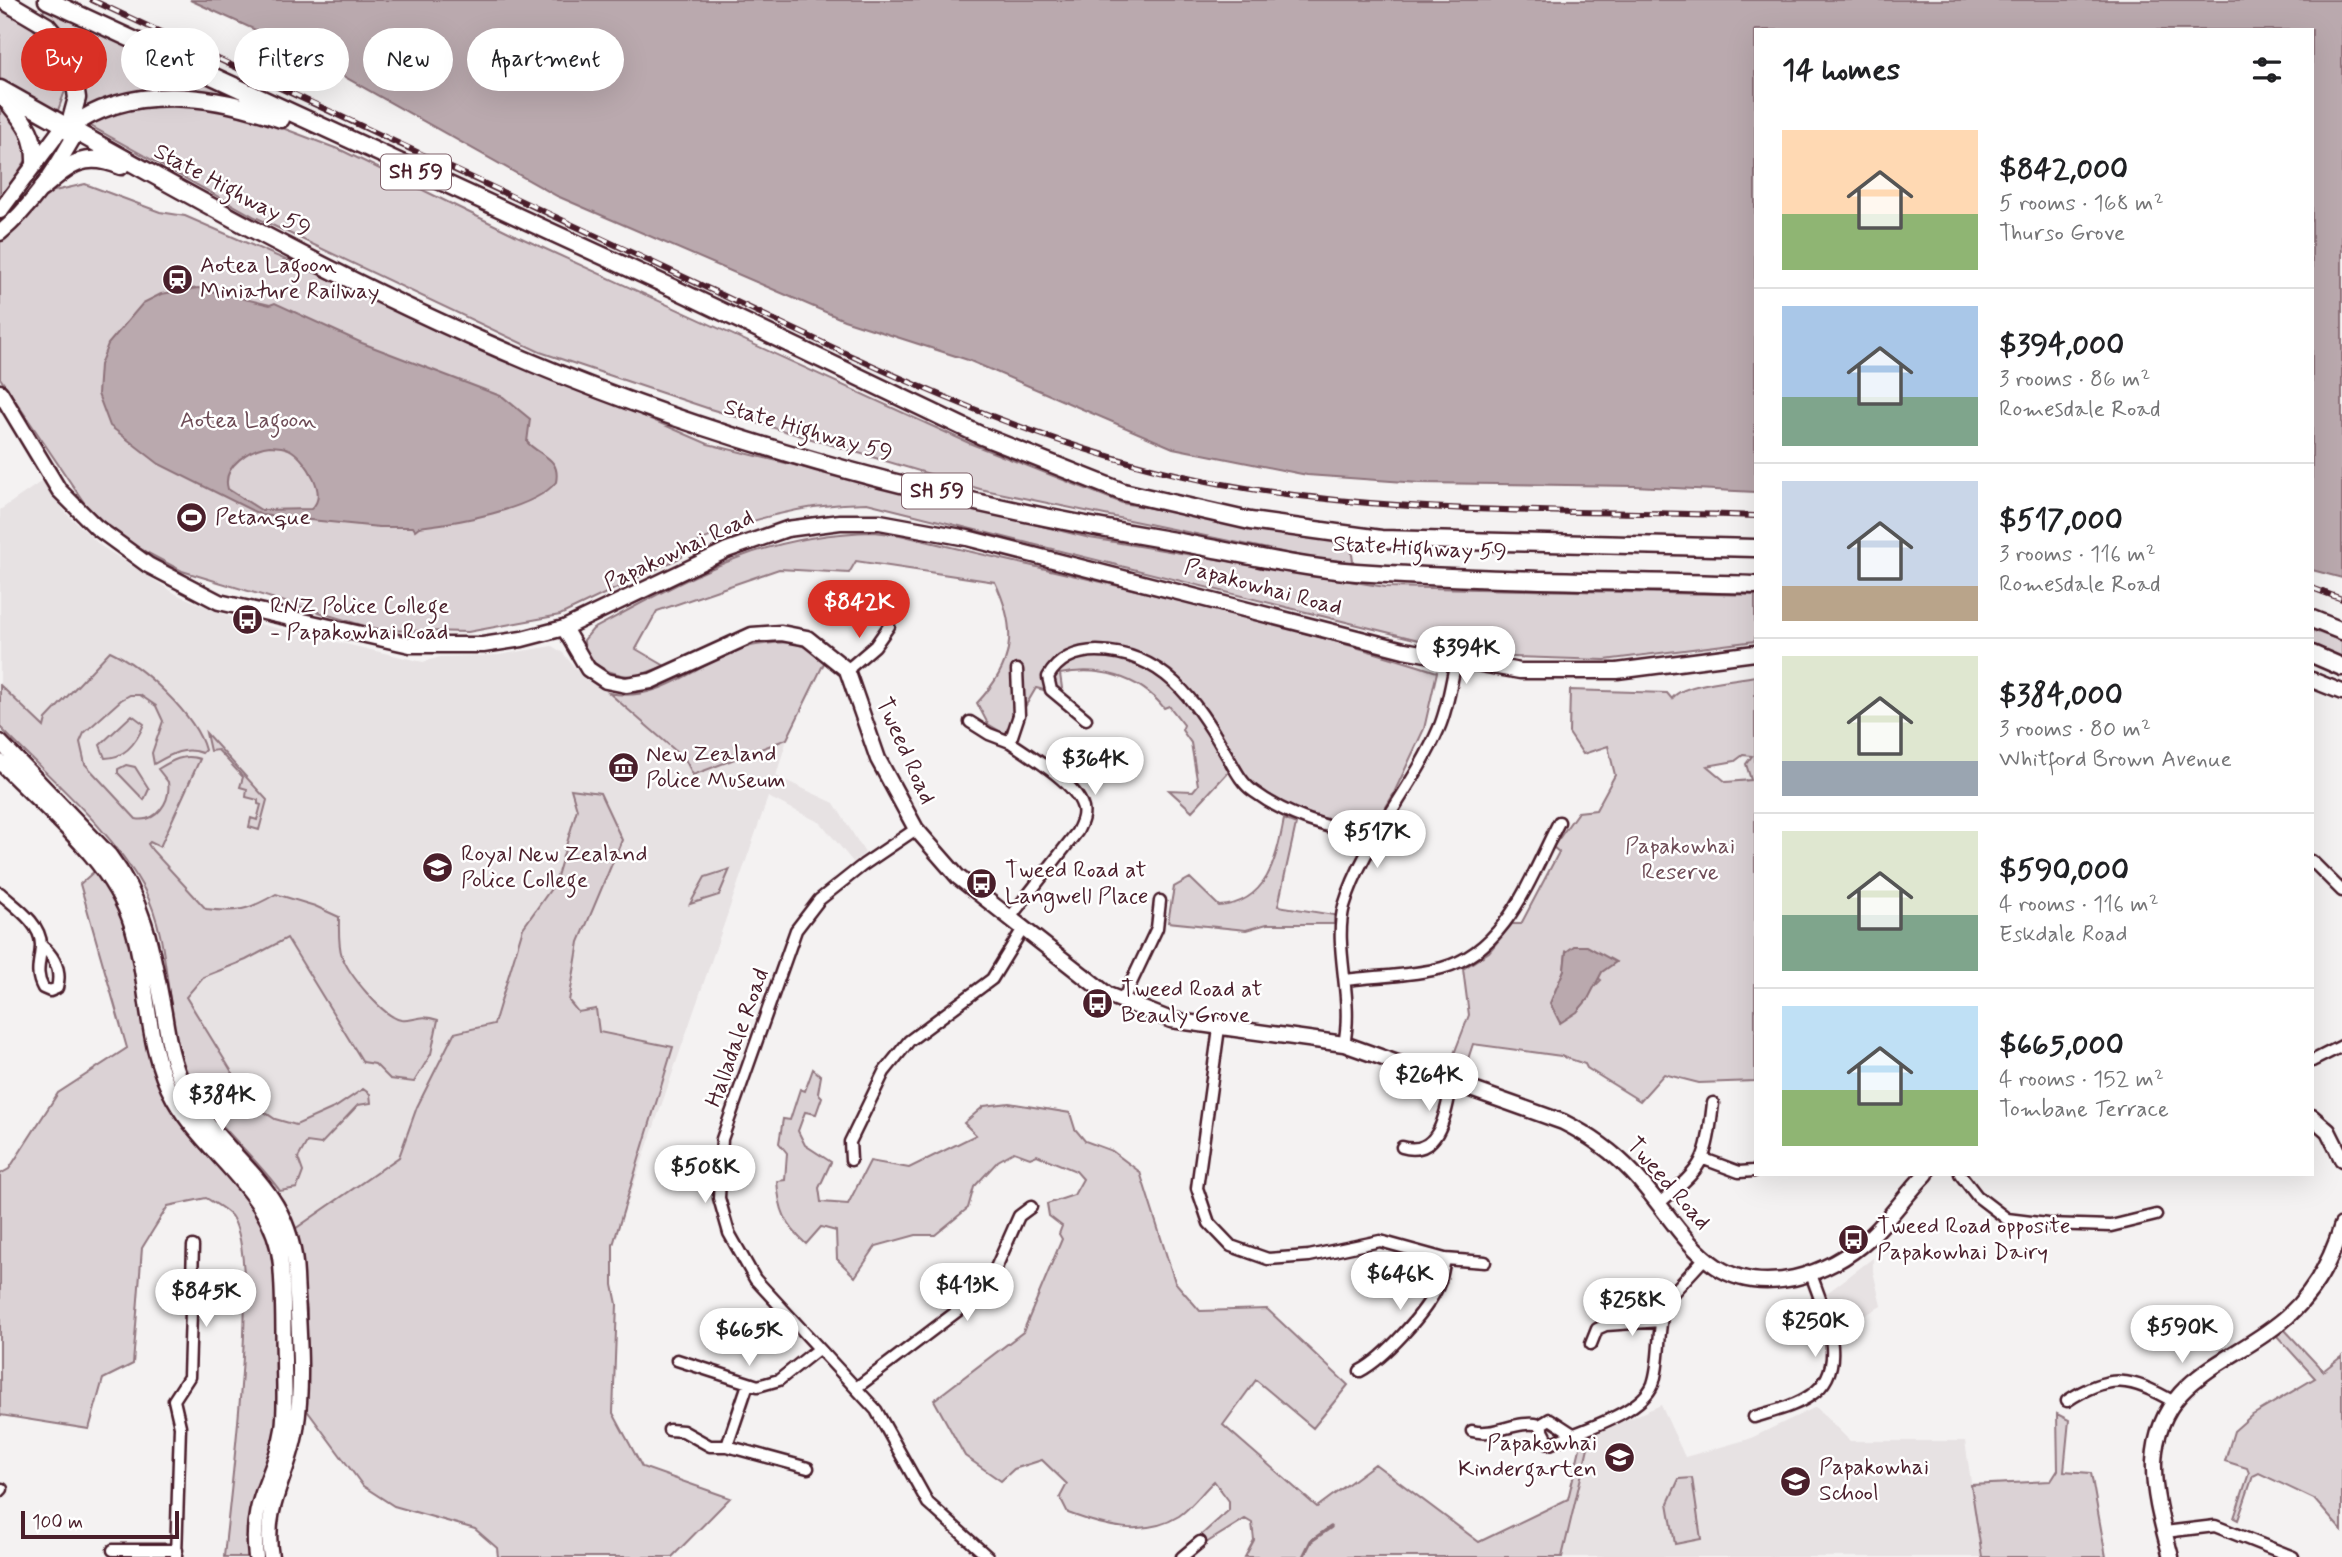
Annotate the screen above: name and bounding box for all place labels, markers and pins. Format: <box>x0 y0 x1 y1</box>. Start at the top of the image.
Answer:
place label: Aotea Lagoon Miniature Railway <box>200 251 380 307</box>
station icon: Aotea Lagoon Miniature Railway <box>160 262 194 296</box>
sports icon: Petanque <box>175 501 209 535</box>
place label: Petanque <box>215 503 311 533</box>
pin: $842K <box>810 580 908 640</box>
place label: RNZ Police College - Papakowhai Road <box>270 592 449 648</box>
bus stop icon: RNZ Police College - Papakowhai Road <box>230 603 264 637</box>
pin: $394K <box>1417 626 1515 686</box>
pin: $364K <box>1046 738 1144 797</box>
place label: New Zealand Police Museum <box>646 740 786 796</box>
museum icon: New Zealand Police Museum <box>606 751 640 785</box>
pin: $517K <box>1328 810 1426 870</box>
place label: Royal New Zealand Police College <box>461 840 647 898</box>
school or university icon: Royal New Zealand Police College <box>421 851 455 885</box>
place label: Tweed Road at Langwell Place <box>1005 856 1148 914</box>
bus stop icon: Tweed Road at Langwell Place <box>965 867 999 901</box>
place label: Tweed Road at Beauly Grove <box>1121 975 1262 1031</box>
bus stop icon: Tweed Road at Beauly Grove <box>1081 986 1115 1020</box>
pin: $264K <box>1380 1054 1478 1113</box>
pin: $384K <box>173 1074 271 1133</box>
pin: $508K <box>656 1146 754 1205</box>
place label: Tweed Road opposite Papakowhai Dairy <box>1877 1212 2070 1268</box>
bus stop icon: Tweed Road opposite Papakowhai Dairy <box>1837 1223 1871 1257</box>
pin: $646K <box>1351 1252 1449 1312</box>
pin: $413K <box>918 1264 1016 1323</box>
pin: $845K <box>157 1270 255 1329</box>
pin: $258K <box>1583 1278 1681 1338</box>
pin: $250K <box>1766 1300 1864 1359</box>
pin: $590K <box>2133 1306 2231 1365</box>
pin: $665K <box>700 1308 798 1368</box>
place label: Papakowhai Kindergarten <box>1458 1429 1597 1487</box>
school or university icon: Papakowhai Kindergarten <box>1603 1440 1637 1474</box>
place label: Papakowhai School <box>1819 1453 1929 1509</box>
school or university icon: Papakowhai School <box>1779 1464 1813 1498</box>

